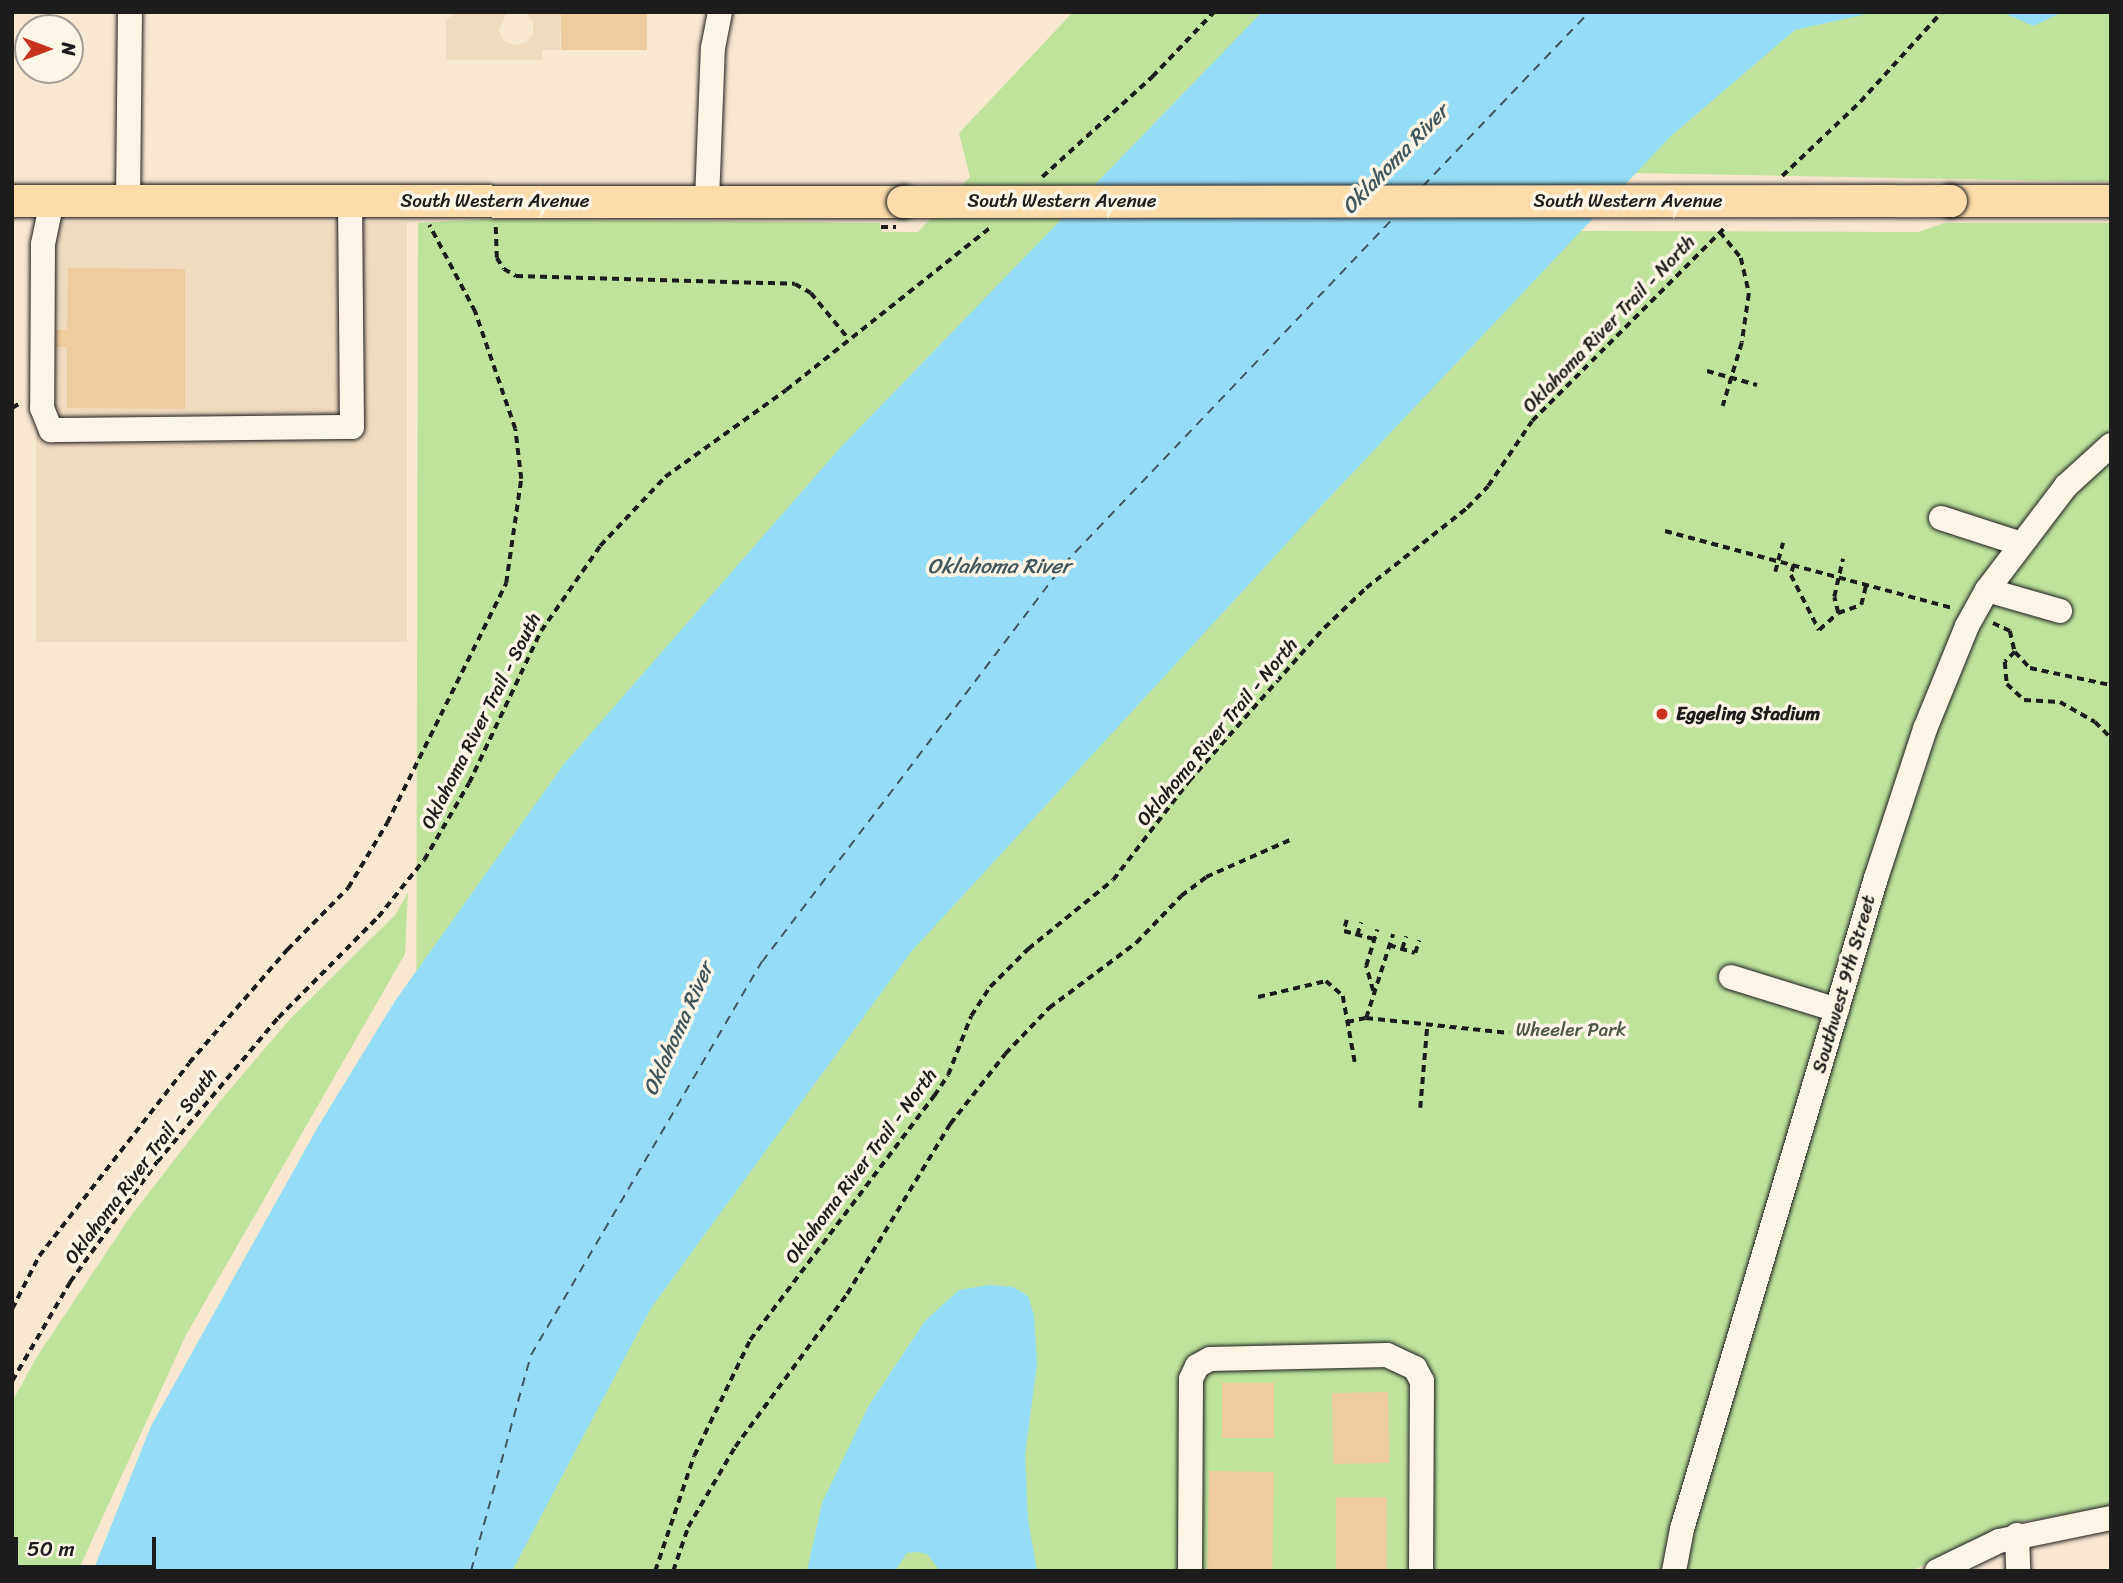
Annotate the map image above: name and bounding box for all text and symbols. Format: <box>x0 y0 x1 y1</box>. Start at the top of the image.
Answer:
north arrow <box>14 14 84 84</box>
text: N <box>52 42 85 56</box>
water label: Oklahoma River <box>1336 99 1454 219</box>
street label: South Western Avenue <box>400 190 590 212</box>
street label: South Western Avenue <box>967 190 1157 212</box>
street label: South Western Avenue <box>1533 190 1723 212</box>
street label: Oklahoma River Trail - North <box>1518 230 1700 418</box>
water label: Oklahoma River <box>928 553 1070 579</box>
street label: Oklahoma River Trail - South <box>416 609 546 833</box>
street label: Oklahoma River Trail - North <box>1132 633 1302 831</box>
place label: Eggeling Stadium <box>1676 703 1821 725</box>
marker: Eggeling Stadium <box>1654 706 1670 722</box>
street label: Southwest 9th Street <box>1808 892 1880 1076</box>
water label: Oklahoma River <box>637 959 719 1099</box>
park label: Wheeler Park <box>1516 1019 1626 1041</box>
street label: Oklahoma River Trail - South <box>60 1063 222 1269</box>
street label: Oklahoma River Trail - North <box>780 1064 942 1268</box>
scale bar <box>18 1524 159 1568</box>
text: 50 m <box>27 1530 75 1568</box>

